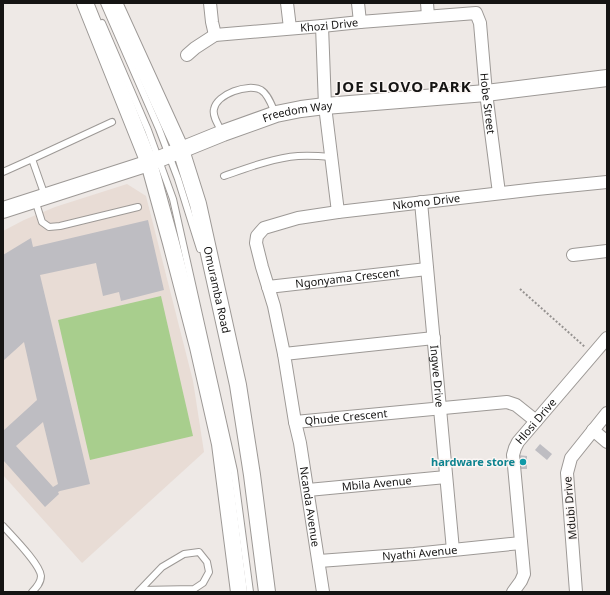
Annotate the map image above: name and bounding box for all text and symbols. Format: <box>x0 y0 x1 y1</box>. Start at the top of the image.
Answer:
street label: Khozi Drive <box>299 14 359 35</box>
street label: Hobe Street <box>477 72 499 135</box>
district label: JOE SLOVO PARK <box>334 76 472 96</box>
street label: Freedom Way <box>260 97 333 125</box>
street label: Nkomo Drive <box>392 190 461 213</box>
street label: Omuramba Road <box>201 245 234 335</box>
street label: Ngonyama Crescent <box>295 264 400 291</box>
street label: Ingwe Drive <box>427 345 448 408</box>
street label: Hlosi Drive <box>511 395 559 447</box>
street label: Qhude Crescent <box>304 405 388 428</box>
place label: hardware store <box>431 454 515 469</box>
marker: hardware store <box>518 457 528 467</box>
street label: Ncanda Avenue <box>297 465 324 548</box>
street label: Mbila Avenue <box>341 472 412 494</box>
street label: Mdubi Drive <box>559 476 580 540</box>
street label: Nyathi Avenue <box>382 542 458 563</box>

